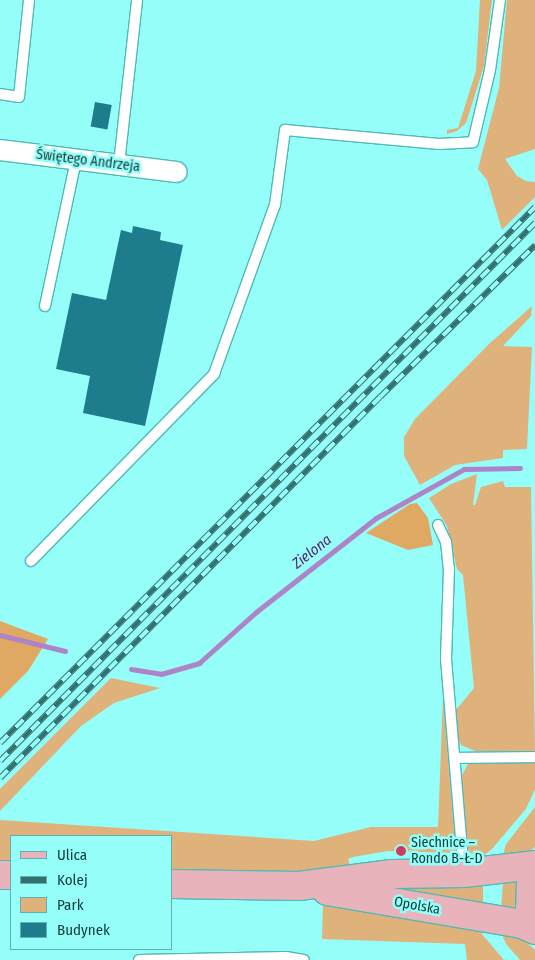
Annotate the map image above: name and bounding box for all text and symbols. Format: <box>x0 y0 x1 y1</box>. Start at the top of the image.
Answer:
street label: Świętego Andrzeja <box>35 146 141 176</box>
water label: Zielona <box>289 531 335 573</box>
legend <box>10 835 172 950</box>
place label: Siechnice – Rondo B-Ł-D <box>411 835 483 868</box>
marker: Siechnice – Rondo B-Ł-D <box>395 845 407 857</box>
text: Ulica <box>57 846 87 864</box>
text: Kolej <box>57 871 88 889</box>
street label: Opolska <box>393 894 441 918</box>
text: Park <box>57 896 84 914</box>
text: Budynek <box>57 921 110 939</box>

